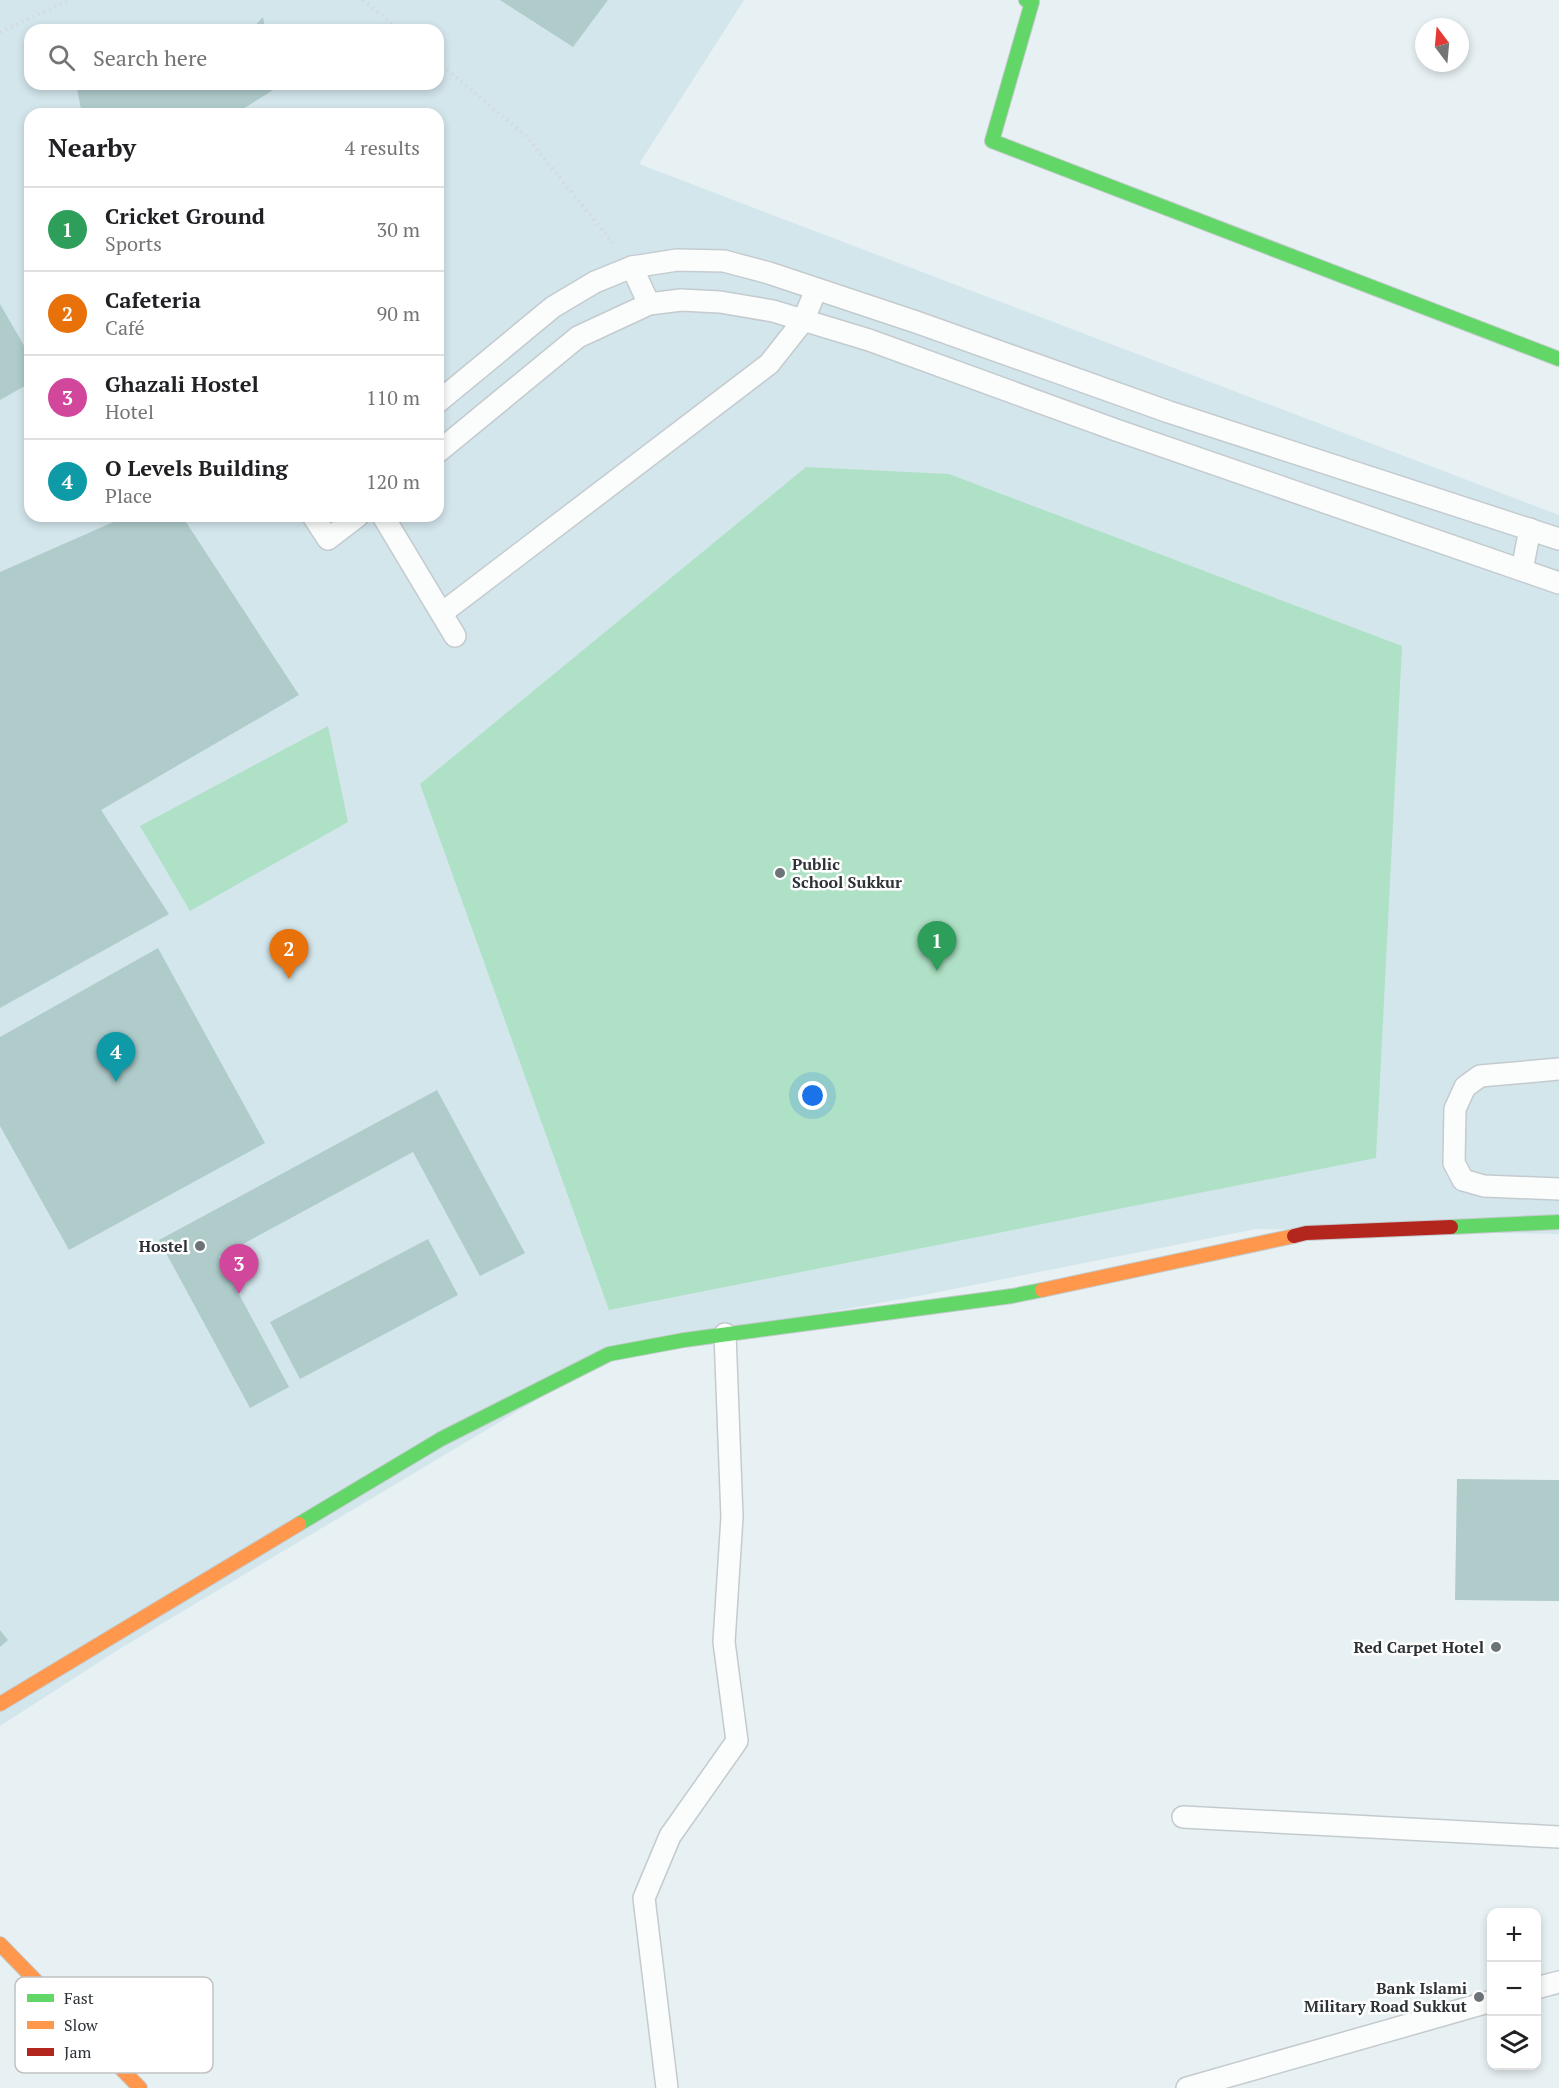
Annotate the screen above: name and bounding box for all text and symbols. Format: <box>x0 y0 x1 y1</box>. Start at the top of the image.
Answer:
north arrow <box>1415 18 1469 72</box>
search box <box>24 24 444 90</box>
icon: search <box>45 41 78 74</box>
text: Search here <box>93 43 207 72</box>
text: Nearby <box>48 130 136 164</box>
text: 4 results <box>345 134 420 161</box>
text: Cricket Ground <box>105 201 265 230</box>
text: 1 <box>62 216 73 243</box>
text: 30 m <box>377 216 420 243</box>
text: Sports <box>105 230 162 257</box>
text: Cafeteria <box>105 285 201 314</box>
text: 2 <box>62 300 73 327</box>
text: 90 m <box>377 300 420 327</box>
text: Café <box>105 314 145 341</box>
text: Ghazali Hostel <box>105 369 259 398</box>
text: 3 <box>62 384 73 411</box>
text: 110 m <box>366 384 420 411</box>
text: Hotel <box>105 398 154 425</box>
text: O Levels Building <box>105 453 288 482</box>
text: 4 <box>62 468 73 495</box>
text: 120 m <box>366 468 420 495</box>
text: Place <box>105 482 152 509</box>
place label: Public School Sukkur <box>792 853 902 893</box>
marker: Public School Sukkur <box>773 866 787 880</box>
pin: 1 <box>918 922 956 971</box>
pin: 2 <box>270 930 308 979</box>
pin: 4 <box>96 1032 136 1082</box>
your location <box>798 1081 827 1110</box>
place label: Hostel <box>139 1235 188 1257</box>
marker: Hostel <box>193 1239 207 1253</box>
pin: 3 <box>220 1244 258 1294</box>
place label: Red Carpet Hotel <box>1353 1636 1484 1658</box>
marker: Red Carpet Hotel <box>1489 1640 1503 1654</box>
map controls <box>1487 1908 1541 2070</box>
button: + <box>1487 1908 1541 1962</box>
button: − <box>1487 1962 1541 2016</box>
legend <box>15 1977 213 2073</box>
place label: Bank Islami Military Road Sukkut <box>1304 1977 1468 2017</box>
text: Fast <box>64 1987 94 2009</box>
marker: Bank Islami Military Road Sukkut <box>1472 1990 1486 2004</box>
text: Slow <box>64 2014 98 2036</box>
button: layers <box>1487 2016 1541 2070</box>
text: Jam <box>64 2041 92 2063</box>

